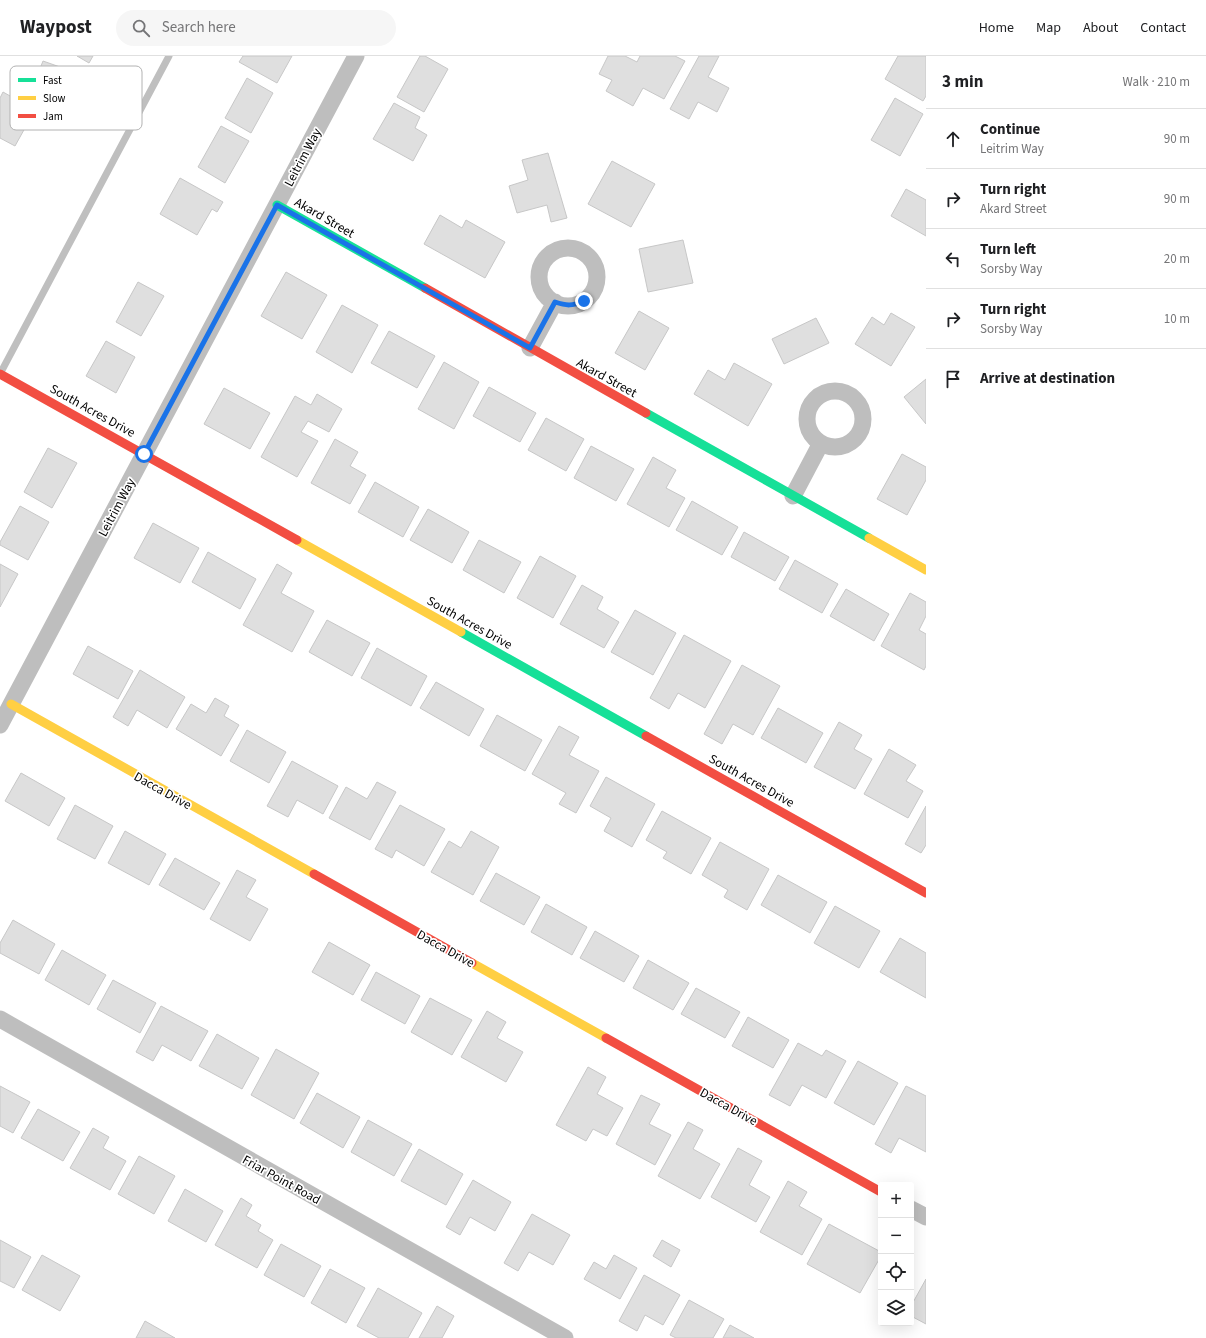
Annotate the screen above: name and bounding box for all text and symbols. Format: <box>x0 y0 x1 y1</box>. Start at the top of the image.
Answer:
search box <box>116 10 396 46</box>
text: Waypost <box>20 14 92 41</box>
icon: search <box>130 17 152 39</box>
text: Search here <box>162 17 236 38</box>
text: Home <box>979 18 1014 38</box>
text: Map <box>1036 18 1061 38</box>
text: About <box>1083 18 1118 38</box>
text: Contact <box>1140 18 1186 38</box>
legend <box>10 66 142 130</box>
text: 3 min <box>942 70 983 94</box>
text: Fast <box>43 73 62 88</box>
text: Walk · 210 m <box>1122 73 1190 91</box>
text: Slow <box>43 91 66 106</box>
text: Jam <box>43 109 63 124</box>
text: Continue <box>980 119 1040 140</box>
street label: Leitrim Way <box>280 125 326 190</box>
icon: ahead <box>942 128 964 150</box>
text: 90 m <box>1164 130 1190 148</box>
text: Leitrim Way <box>980 140 1044 158</box>
text: Turn right <box>980 179 1046 200</box>
icon: right <box>942 188 964 210</box>
text: 90 m <box>1164 190 1190 208</box>
street label: Akard Street <box>291 193 358 243</box>
text: Akard Street <box>980 200 1047 218</box>
text: Turn left <box>980 239 1036 260</box>
icon: left <box>942 248 964 270</box>
text: 20 m <box>1164 250 1190 268</box>
text: Sorsby Way <box>980 260 1042 278</box>
route end <box>575 292 593 310</box>
text: Turn right <box>980 299 1046 320</box>
icon: right <box>942 308 964 330</box>
text: 10 m <box>1164 310 1190 328</box>
text: Sorsby Way <box>980 320 1042 338</box>
street label: Akard Street <box>573 354 641 402</box>
icon: arrive <box>942 368 964 390</box>
text: Arrive at destination <box>980 368 1115 389</box>
street label: South Acres Drive <box>47 380 138 442</box>
route start <box>135 445 153 463</box>
street label: Leitrim Way <box>94 475 140 540</box>
street label: South Acres Drive <box>424 592 515 654</box>
street label: South Acres Drive <box>706 750 797 812</box>
street label: Dacca Drive <box>130 768 195 814</box>
street label: Dacca Drive <box>413 926 478 972</box>
street label: Dacca Drive <box>696 1084 761 1130</box>
street label: Friar Point Road <box>239 1151 324 1209</box>
map controls <box>878 1182 914 1326</box>
button: + <box>878 1182 914 1218</box>
button: − <box>878 1218 914 1254</box>
button: locate <box>878 1254 914 1290</box>
button: layers <box>878 1290 914 1326</box>

